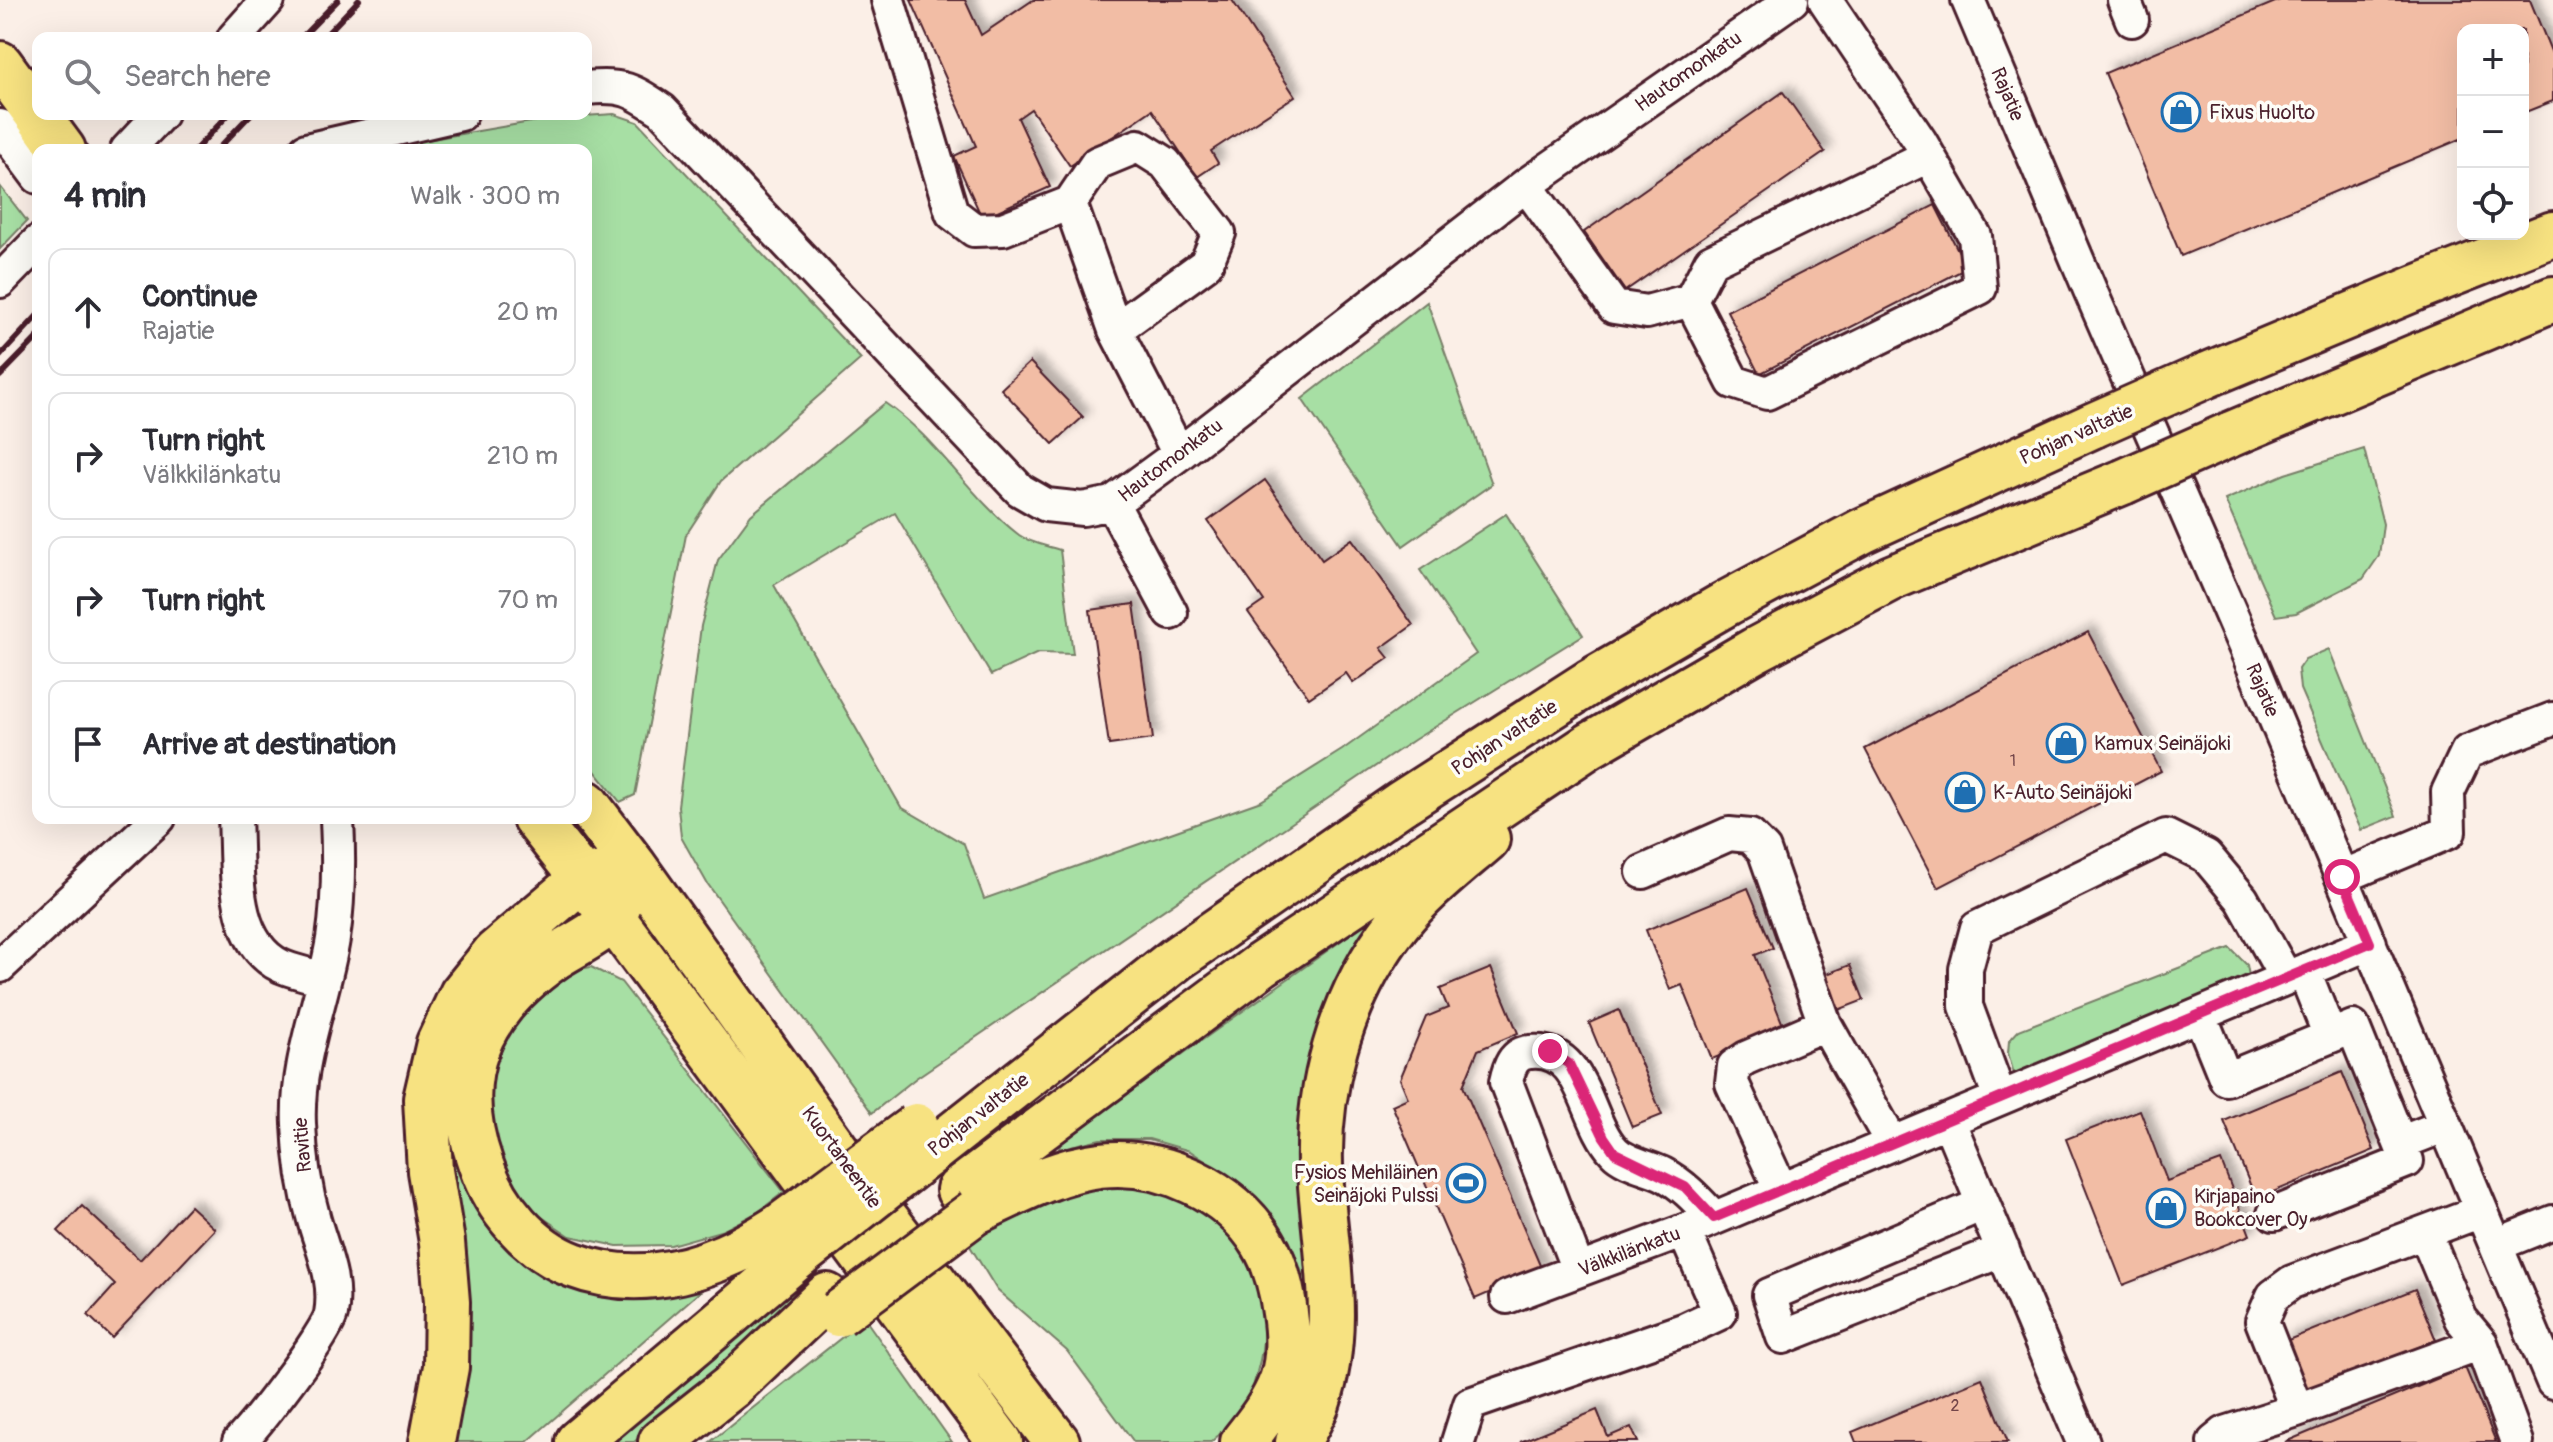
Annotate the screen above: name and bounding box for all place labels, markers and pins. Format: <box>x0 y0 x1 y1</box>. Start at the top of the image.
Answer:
shop icon: Fixus Huolto <box>2160 91 2202 133</box>
place label: Fixus Huolto <box>2209 100 2315 125</box>
shop icon: Kamux Seinäjoki <box>2045 722 2087 764</box>
place label: Kamux Seinäjoki <box>2094 731 2230 756</box>
shop icon: K-Auto Seinäjoki <box>1944 771 1986 813</box>
place label: K-Auto Seinäjoki <box>1993 780 2132 805</box>
place label: Fysios Mehiläinen Seinäjoki Pulssi <box>1294 1160 1438 1208</box>
sports icon: Fysios Mehiläinen Seinäjoki Pulssi <box>1445 1162 1487 1204</box>
place label: Kirjapaino Bookcover Oy <box>2194 1184 2308 1232</box>
shop icon: Kirjapaino Bookcover Oy <box>2145 1187 2187 1229</box>

